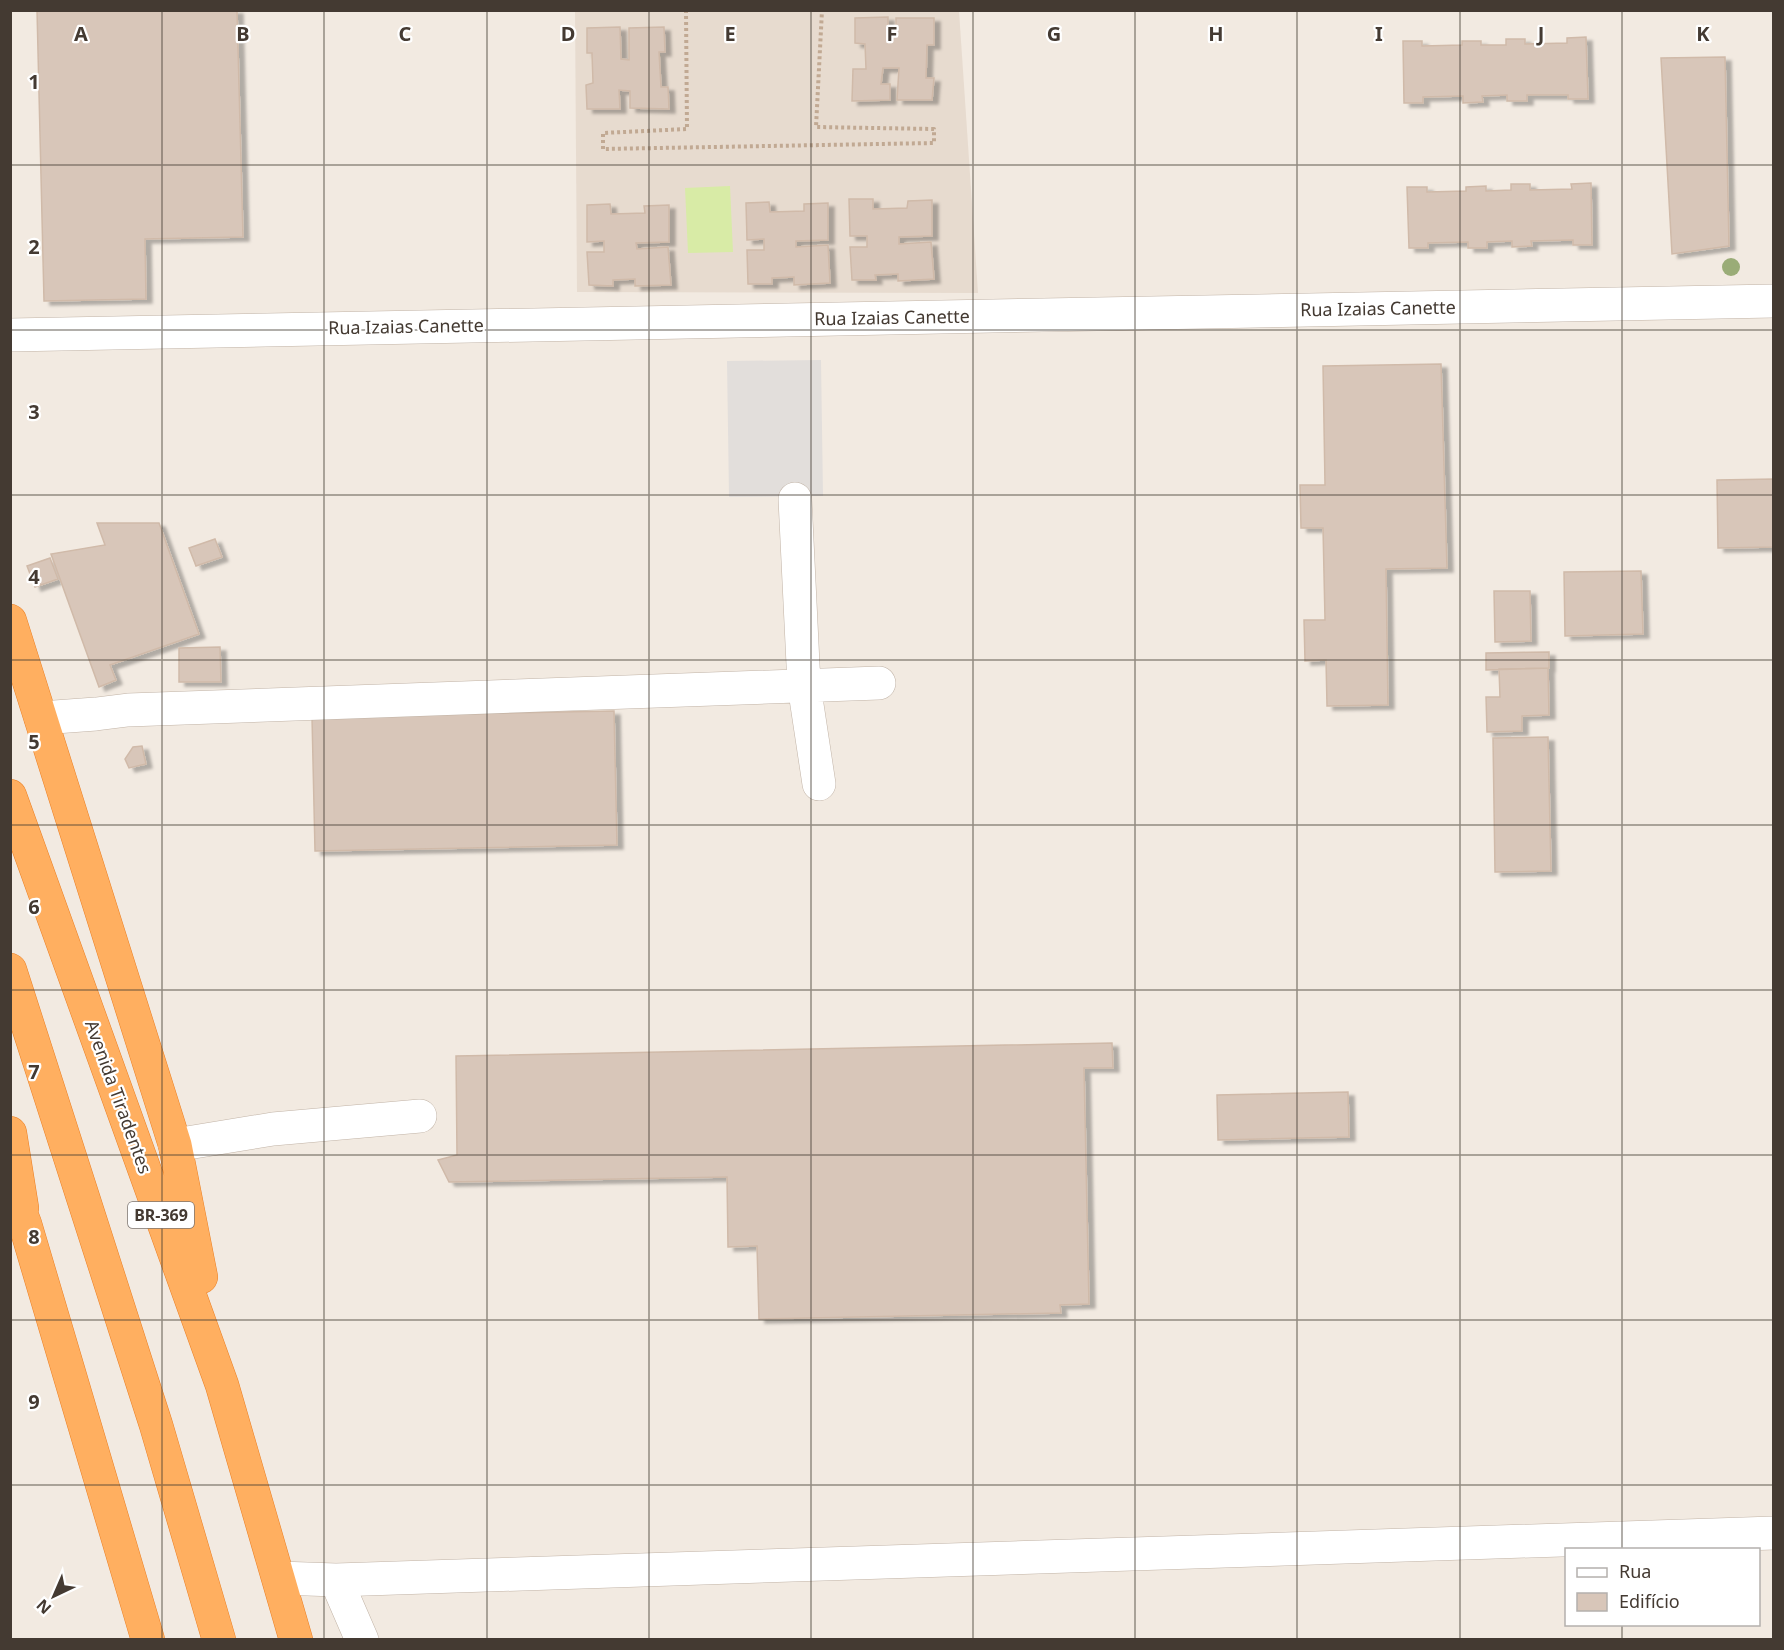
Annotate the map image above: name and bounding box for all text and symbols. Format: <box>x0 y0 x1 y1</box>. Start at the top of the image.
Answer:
text: A <box>74 20 88 47</box>
text: B <box>236 20 250 47</box>
text: C <box>399 20 412 47</box>
text: D <box>561 20 575 47</box>
text: E <box>724 20 736 47</box>
text: F <box>887 20 897 47</box>
text: G <box>1047 20 1061 47</box>
text: H <box>1208 20 1224 47</box>
text: I <box>1375 20 1383 47</box>
text: J <box>1536 20 1544 47</box>
text: K <box>1696 20 1710 47</box>
text: 1 <box>28 68 40 95</box>
text: 2 <box>28 233 40 260</box>
street label: Rua Izaias Canette <box>1300 295 1456 321</box>
street label: Rua Izaias Canette <box>814 304 970 330</box>
street label: Rua Izaias Canette <box>328 313 484 339</box>
text: 3 <box>28 398 40 425</box>
text: 4 <box>28 563 40 590</box>
text: 5 <box>28 728 40 755</box>
text: 6 <box>28 893 40 920</box>
street label: Avenida Tiradentes <box>80 1017 158 1177</box>
text: 7 <box>28 1058 40 1085</box>
road number: BR-369 <box>128 1202 194 1228</box>
text: 8 <box>28 1223 40 1250</box>
text: 9 <box>28 1388 40 1415</box>
legend <box>1565 1548 1760 1626</box>
text: Rua <box>1619 1559 1651 1583</box>
north arrow <box>24 1566 84 1626</box>
text: Edifício <box>1619 1589 1680 1613</box>
text: N <box>31 1594 56 1619</box>

